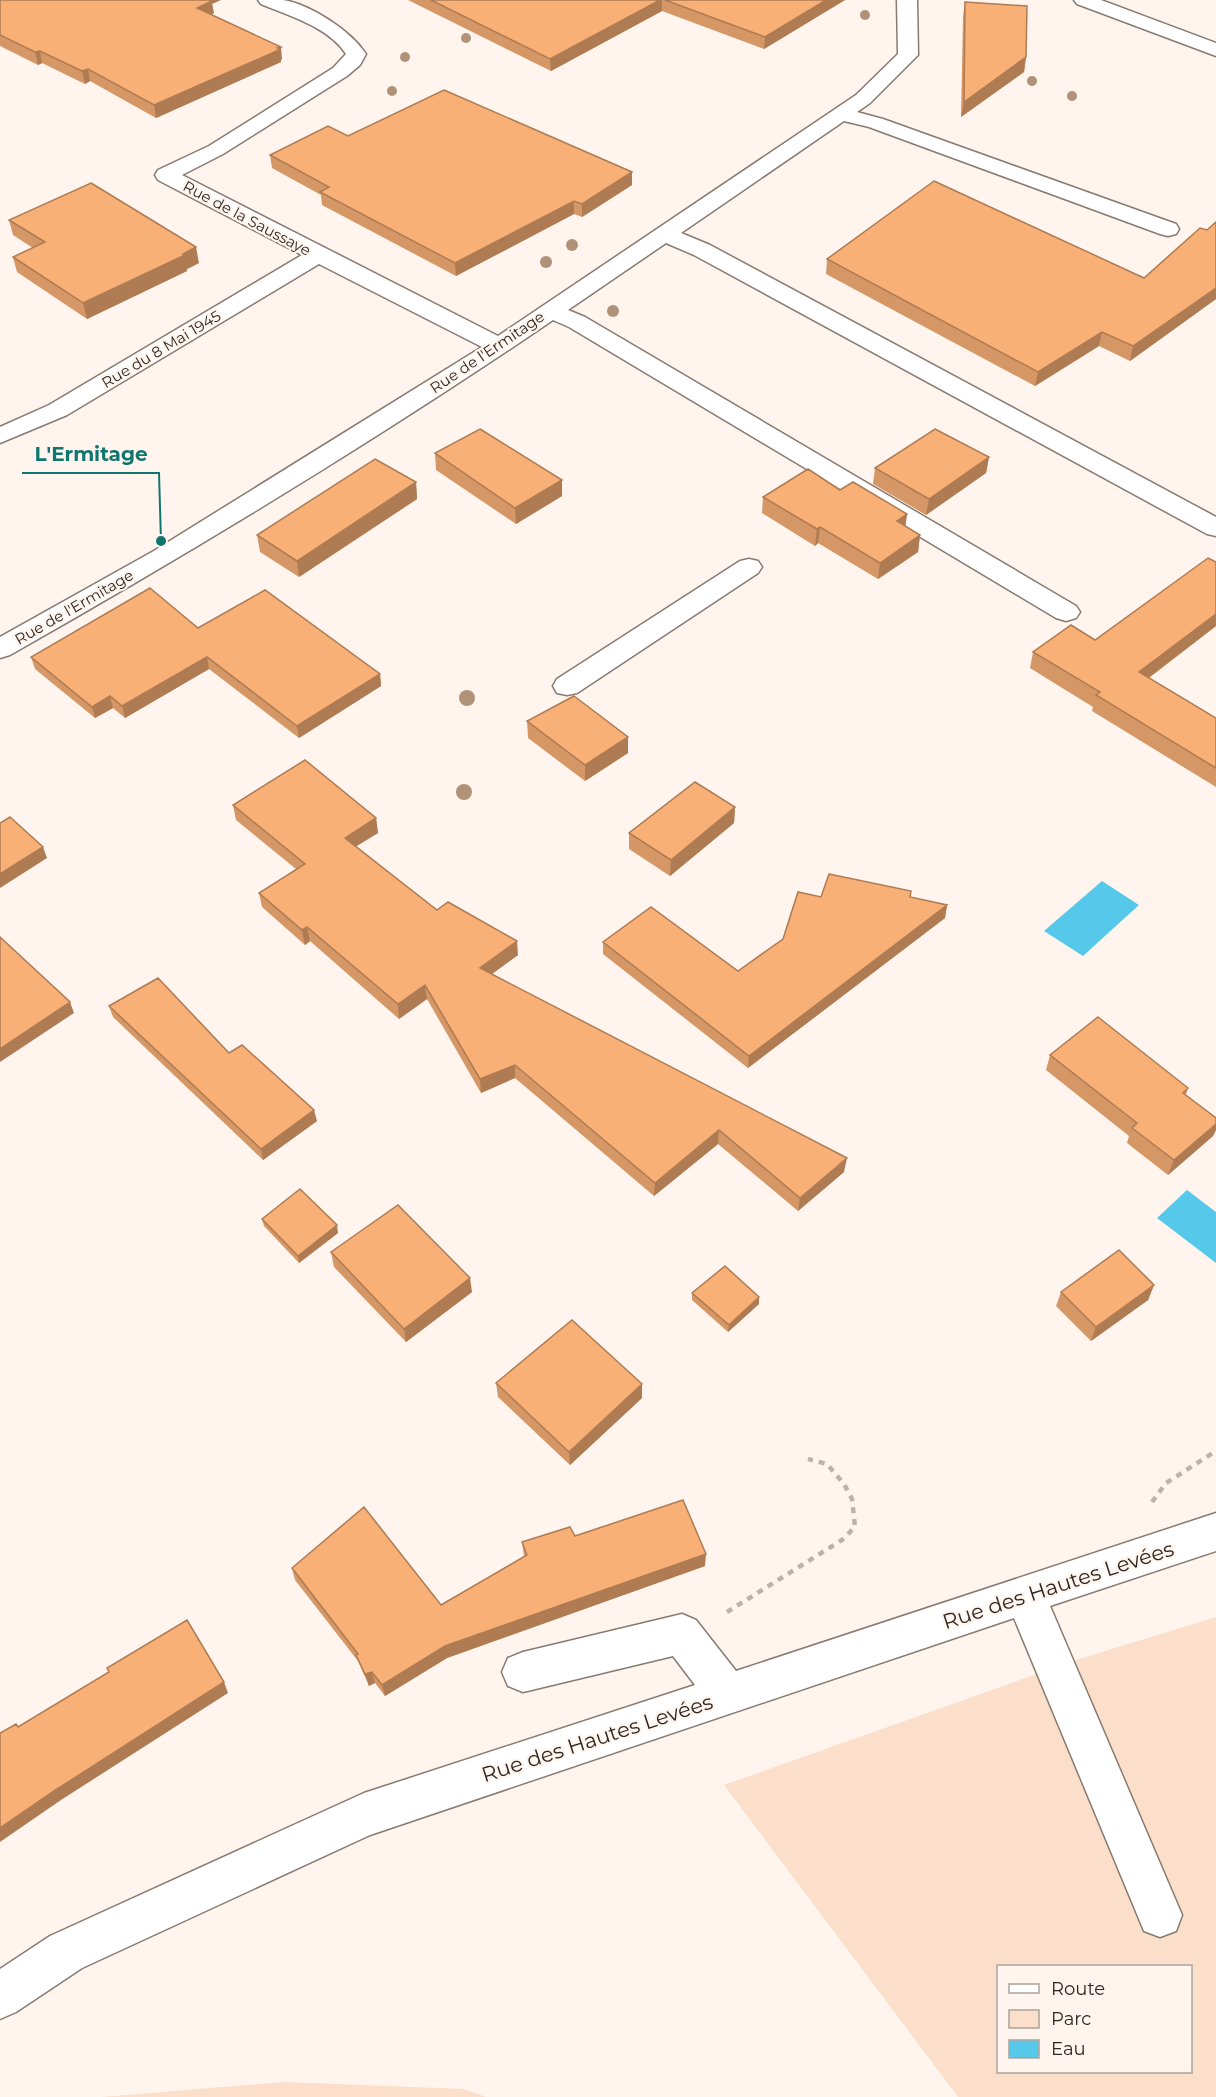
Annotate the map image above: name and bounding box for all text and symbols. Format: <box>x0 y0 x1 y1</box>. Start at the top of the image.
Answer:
street label: Rue de la Saussaye <box>180 176 314 260</box>
street label: Rue du 8 Mai 1945 <box>98 306 224 392</box>
street label: Rue de l'Ermitage <box>426 307 548 397</box>
callout: L'Ermitage <box>22 435 159 473</box>
text: L'Ermitage <box>34 442 148 466</box>
street label: Rue de l'Ermitage <box>11 565 137 649</box>
street label: Rue des Hautes Levées <box>939 1536 1177 1634</box>
street label: Rue des Hautes Levées <box>478 1689 716 1787</box>
legend <box>997 1965 1192 2073</box>
text: Route <box>1051 1978 1105 2000</box>
text: Parc <box>1051 2008 1091 2030</box>
text: Eau <box>1051 2038 1086 2060</box>

